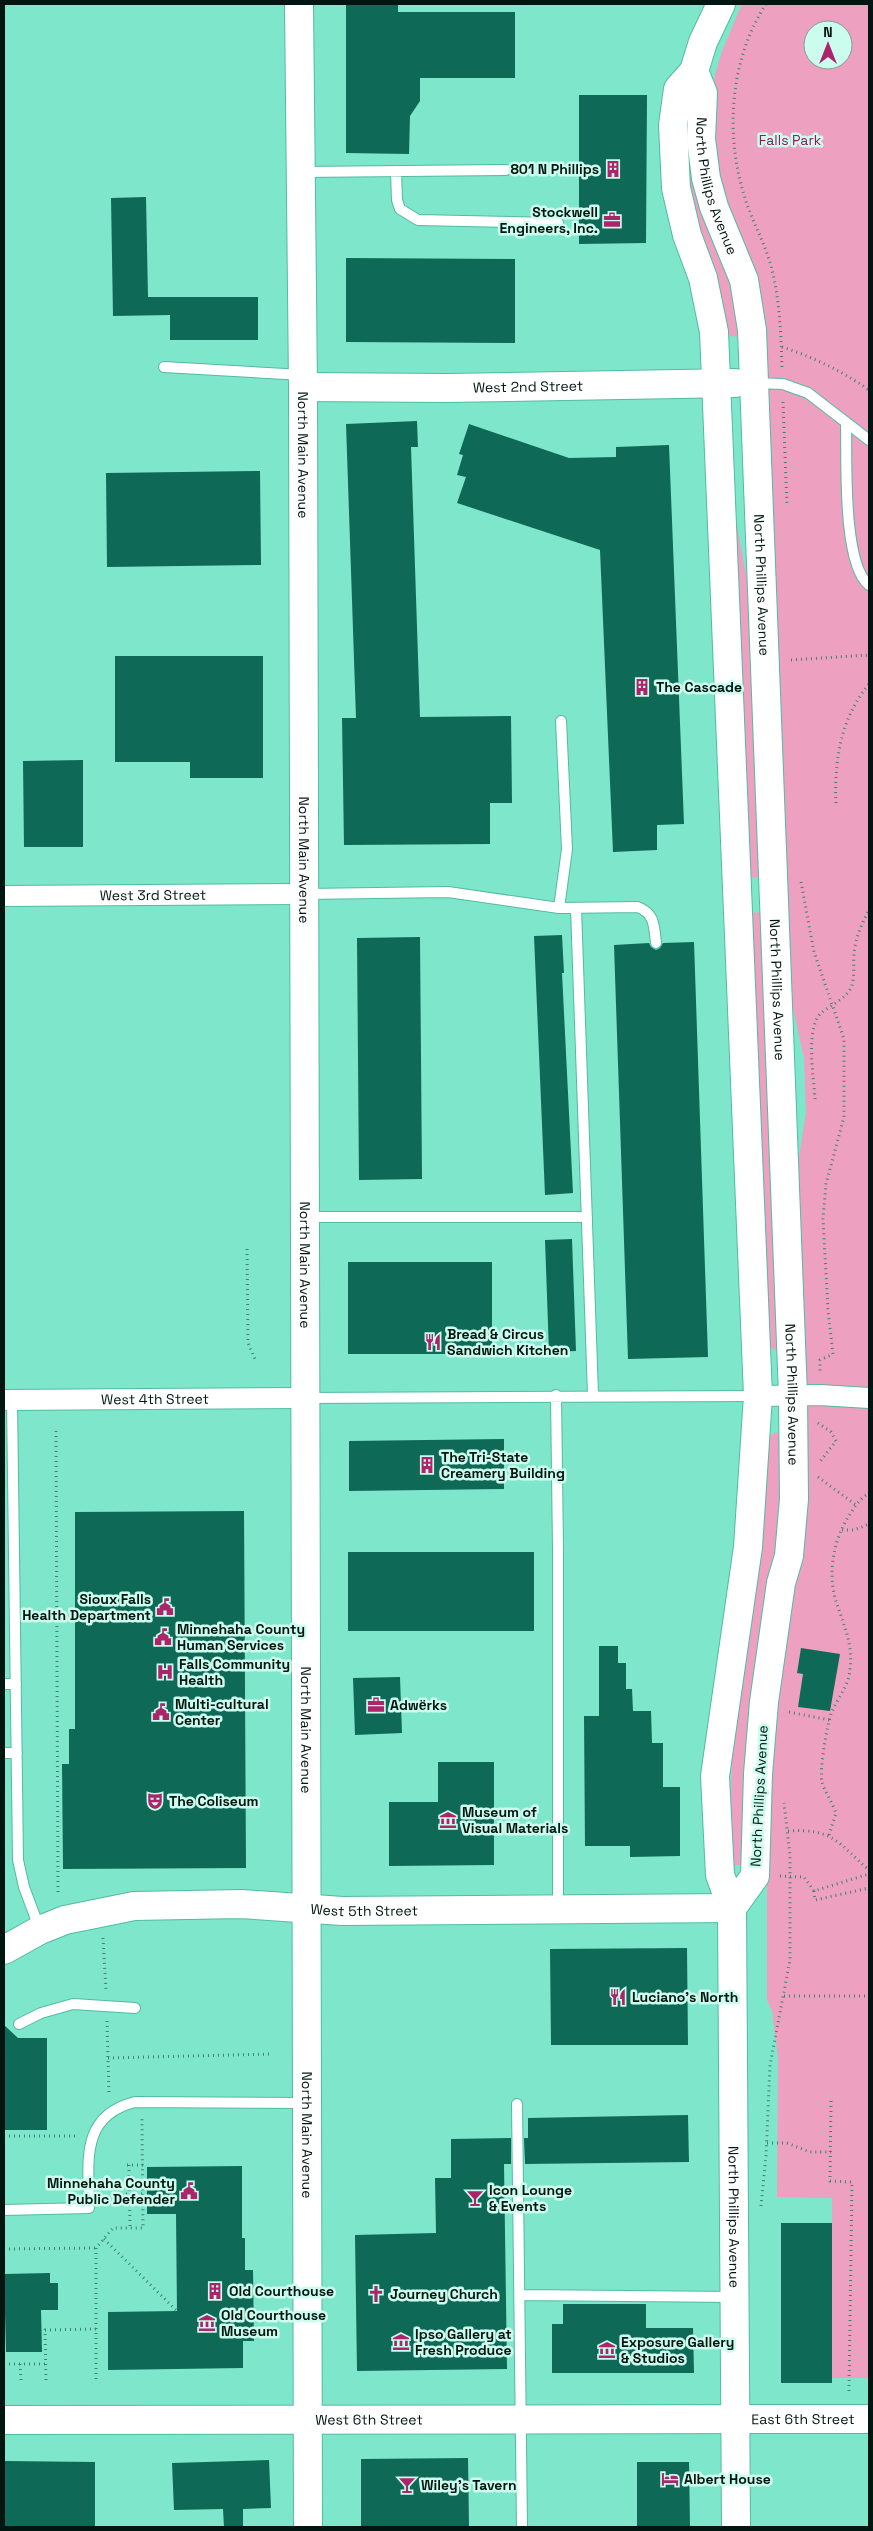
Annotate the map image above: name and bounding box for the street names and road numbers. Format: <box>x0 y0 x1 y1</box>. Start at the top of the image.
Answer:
street label: North Phillips Avenue <box>692 117 742 257</box>
street label: West 2nd Street <box>473 377 583 397</box>
street label: North Main Avenue <box>294 391 312 519</box>
street label: North Phillips Avenue <box>750 514 774 656</box>
street label: North Main Avenue <box>295 796 313 924</box>
street label: West 3rd Street <box>100 886 206 904</box>
street label: North Phillips Avenue <box>766 918 789 1061</box>
street label: North Main Avenue <box>296 1201 314 1329</box>
street label: North Phillips Avenue <box>781 1323 803 1466</box>
street label: West 4th Street <box>101 1390 209 1408</box>
street label: North Main Avenue <box>297 1666 315 1794</box>
street label: North Phillips Avenue <box>746 1725 772 1867</box>
street label: West 5th Street <box>310 1900 418 1920</box>
street label: North Main Avenue <box>298 2071 316 2199</box>
street label: North Phillips Avenue <box>725 2146 743 2288</box>
street label: East 6th Street <box>751 2410 855 2428</box>
street label: West 6th Street <box>315 2411 423 2429</box>

